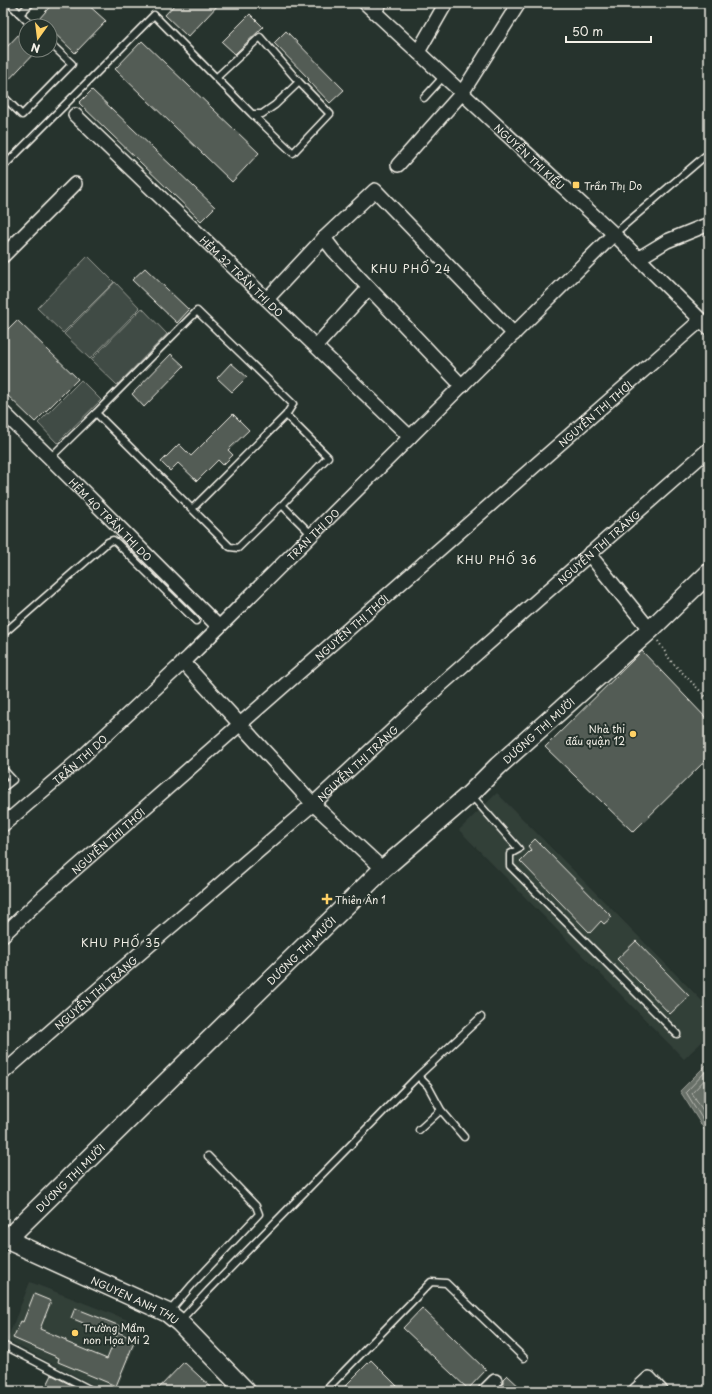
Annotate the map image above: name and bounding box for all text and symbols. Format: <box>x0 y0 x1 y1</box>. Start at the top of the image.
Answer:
north arrow <box>18 18 58 58</box>
scale bar <box>566 18 651 44</box>
text: 50 m <box>572 22 603 40</box>
text: N <box>29 39 42 57</box>
street label: NGUYỄN THỊ KIỂU <box>491 120 568 192</box>
place label: Trần Thị Do <box>584 178 643 193</box>
marker: Trần Thị Do <box>571 180 581 190</box>
street label: HẺM 32 TRẦN THỊ DO <box>197 232 287 320</box>
district label: KHU PHỐ 24 <box>371 259 451 277</box>
street label: NGUYỄN THỊ THƠI <box>555 377 635 450</box>
street label: HẺM 40 TRẦN THỊ DO <box>66 474 156 564</box>
street label: TRẦN THỊ DO <box>283 505 342 563</box>
street label: NGUYỄN THỊ TRÀNG <box>554 506 643 587</box>
district label: KHU PHỐ 36 <box>457 550 537 568</box>
street label: NGUYỄN THỊ THƠI <box>311 590 391 663</box>
street label: DƯƠNG THỊ MƯỜI <box>499 694 578 766</box>
street label: NGUYỄN THỊ TRÀNG <box>313 721 401 804</box>
place label: Nhà thi đấu quận 12 <box>565 721 625 748</box>
marker: Nhà thi đấu quận 12 <box>628 729 638 739</box>
street label: TRẦN THỊ DO <box>49 730 110 787</box>
street label: NGUYỄN THỊ THƠI <box>67 804 148 877</box>
place label: Thiên Ân 1 <box>335 892 386 907</box>
marker: Thiên Ân 1 <box>322 894 332 904</box>
street label: DƯƠNG THỊ MƯỜI <box>263 912 339 988</box>
district label: KHU PHỐ 35 <box>81 933 161 951</box>
street label: NGUYỄN THỊ TRÀNG <box>51 951 141 1033</box>
street label: DƯƠNG THỊ MƯỜI <box>32 1140 108 1215</box>
street label: NGUYEN ANH THU <box>89 1272 183 1327</box>
place label: Trường Mầm non Họa Mi 2 <box>83 1320 150 1347</box>
marker: Trường Mầm non Họa Mi 2 <box>70 1328 80 1338</box>

